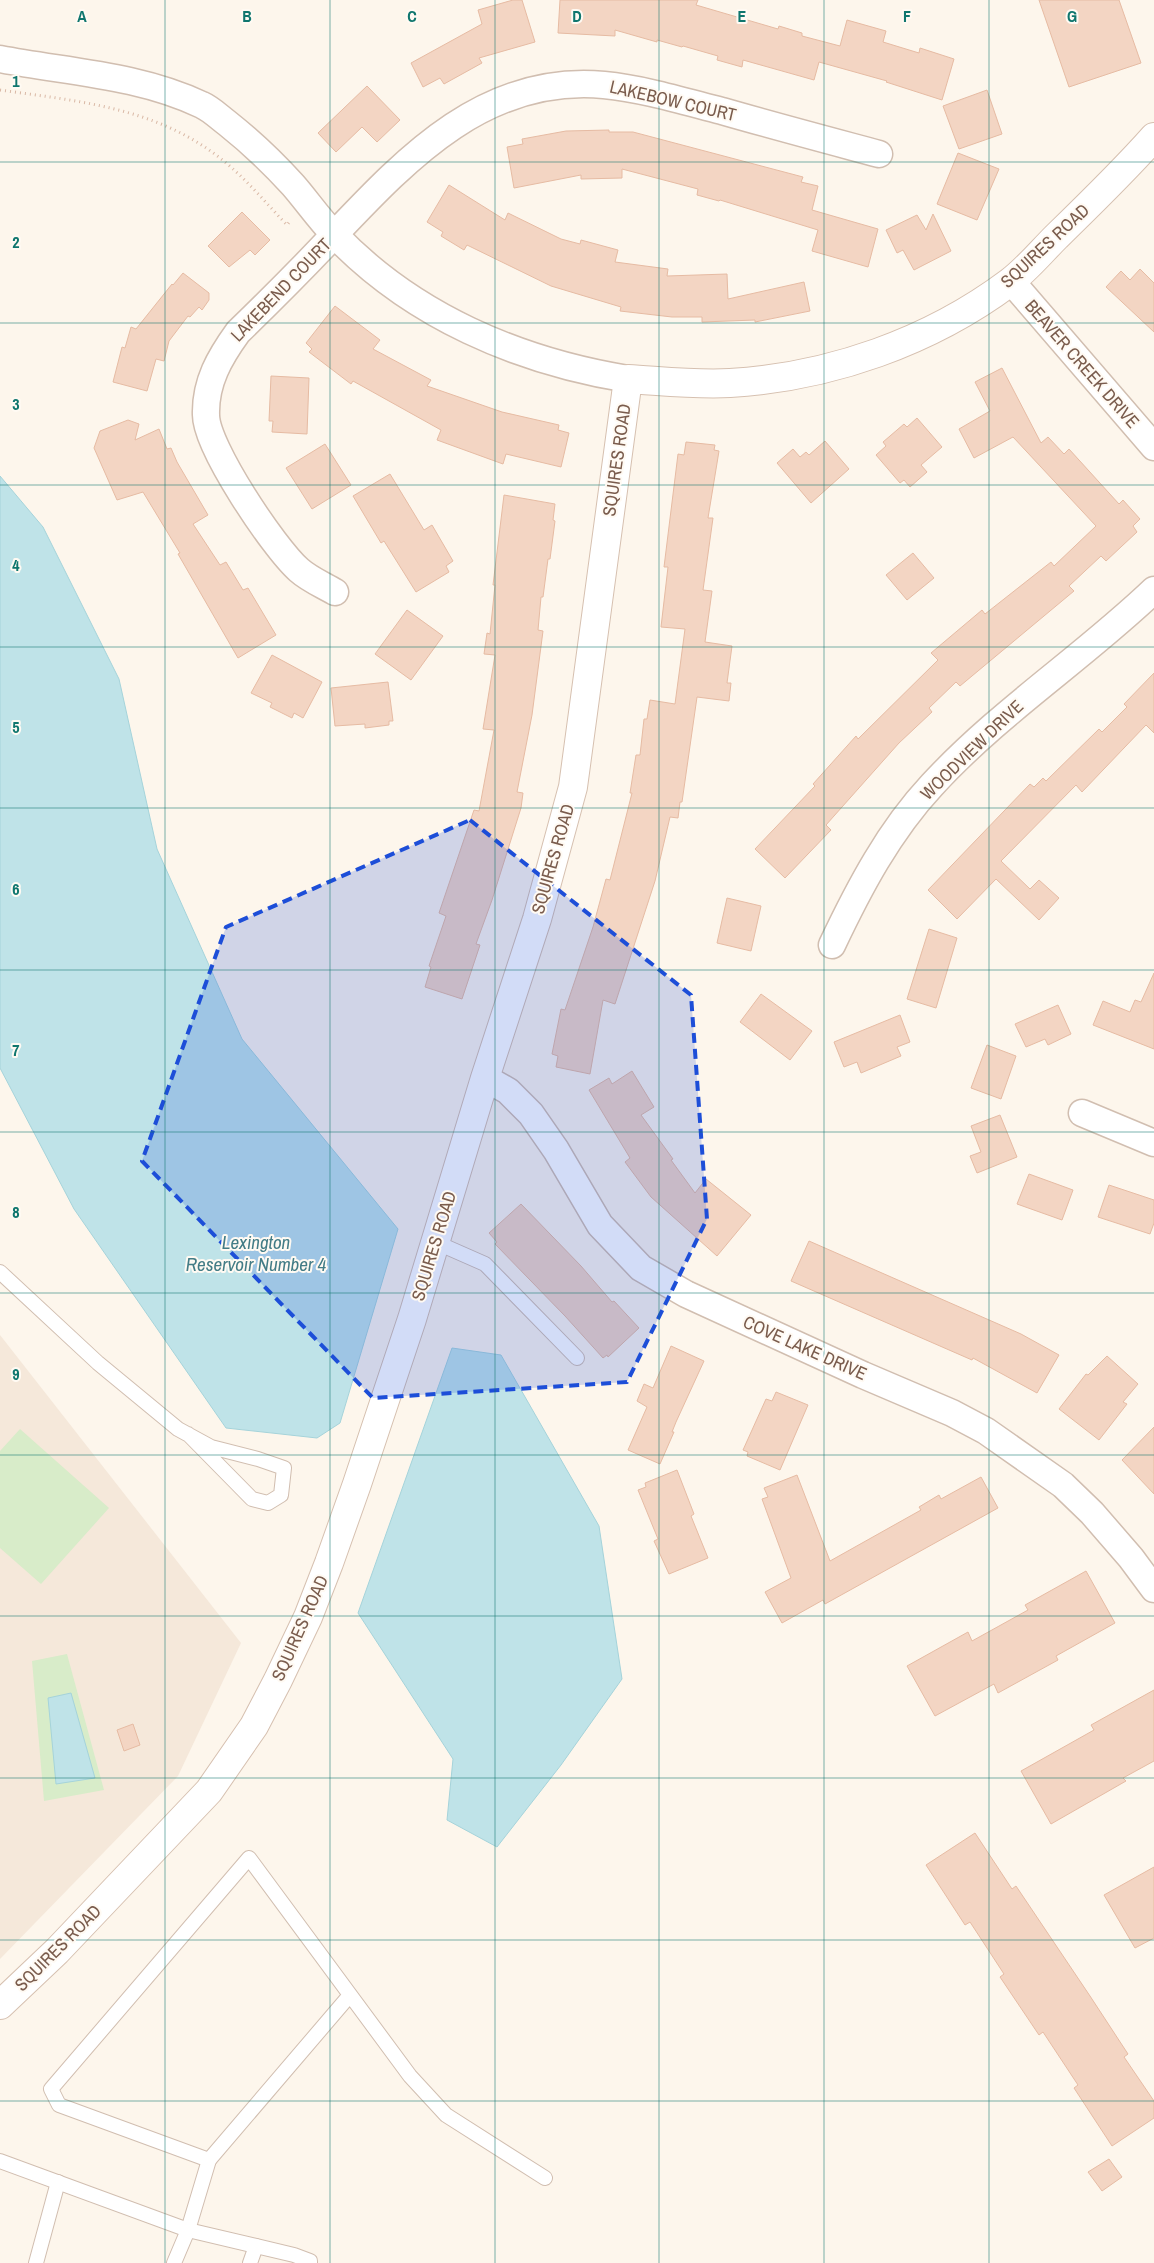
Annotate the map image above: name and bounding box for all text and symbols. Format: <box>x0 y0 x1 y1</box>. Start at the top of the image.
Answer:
text: A <box>77 5 87 27</box>
text: B <box>242 5 252 27</box>
text: C <box>407 5 417 27</box>
text: D <box>572 5 582 27</box>
text: E <box>738 5 747 27</box>
text: F <box>903 5 911 27</box>
text: G <box>1067 5 1077 27</box>
text: 1 <box>12 70 20 92</box>
street label: LAKEBOW COURT <box>607 74 739 127</box>
street label: SQUIRES ROAD <box>995 198 1095 293</box>
text: 2 <box>12 231 20 253</box>
street label: LAKEBEND COURT <box>225 232 337 347</box>
street label: BEAVER CREEK DRIVE <box>1019 294 1145 433</box>
text: 3 <box>12 393 20 415</box>
street label: SQUIRES ROAD <box>596 402 637 518</box>
text: 4 <box>12 554 20 576</box>
street label: WOODVIEW DRIVE <box>915 694 1029 805</box>
text: 5 <box>12 716 20 738</box>
street label: SQUIRES ROAD <box>525 801 580 917</box>
text: 6 <box>12 878 20 900</box>
text: 7 <box>12 1039 20 1061</box>
street label: SQUIRES ROAD <box>405 1188 462 1304</box>
text: 8 <box>12 1201 20 1223</box>
water label: Lexington Reservoir Number 4 <box>186 1229 326 1277</box>
street label: COVE LAKE DRIVE <box>739 1309 871 1386</box>
text: 9 <box>12 1363 20 1385</box>
street label: SQUIRES ROAD <box>265 1571 334 1685</box>
street label: SQUIRES ROAD <box>9 1899 107 1997</box>

